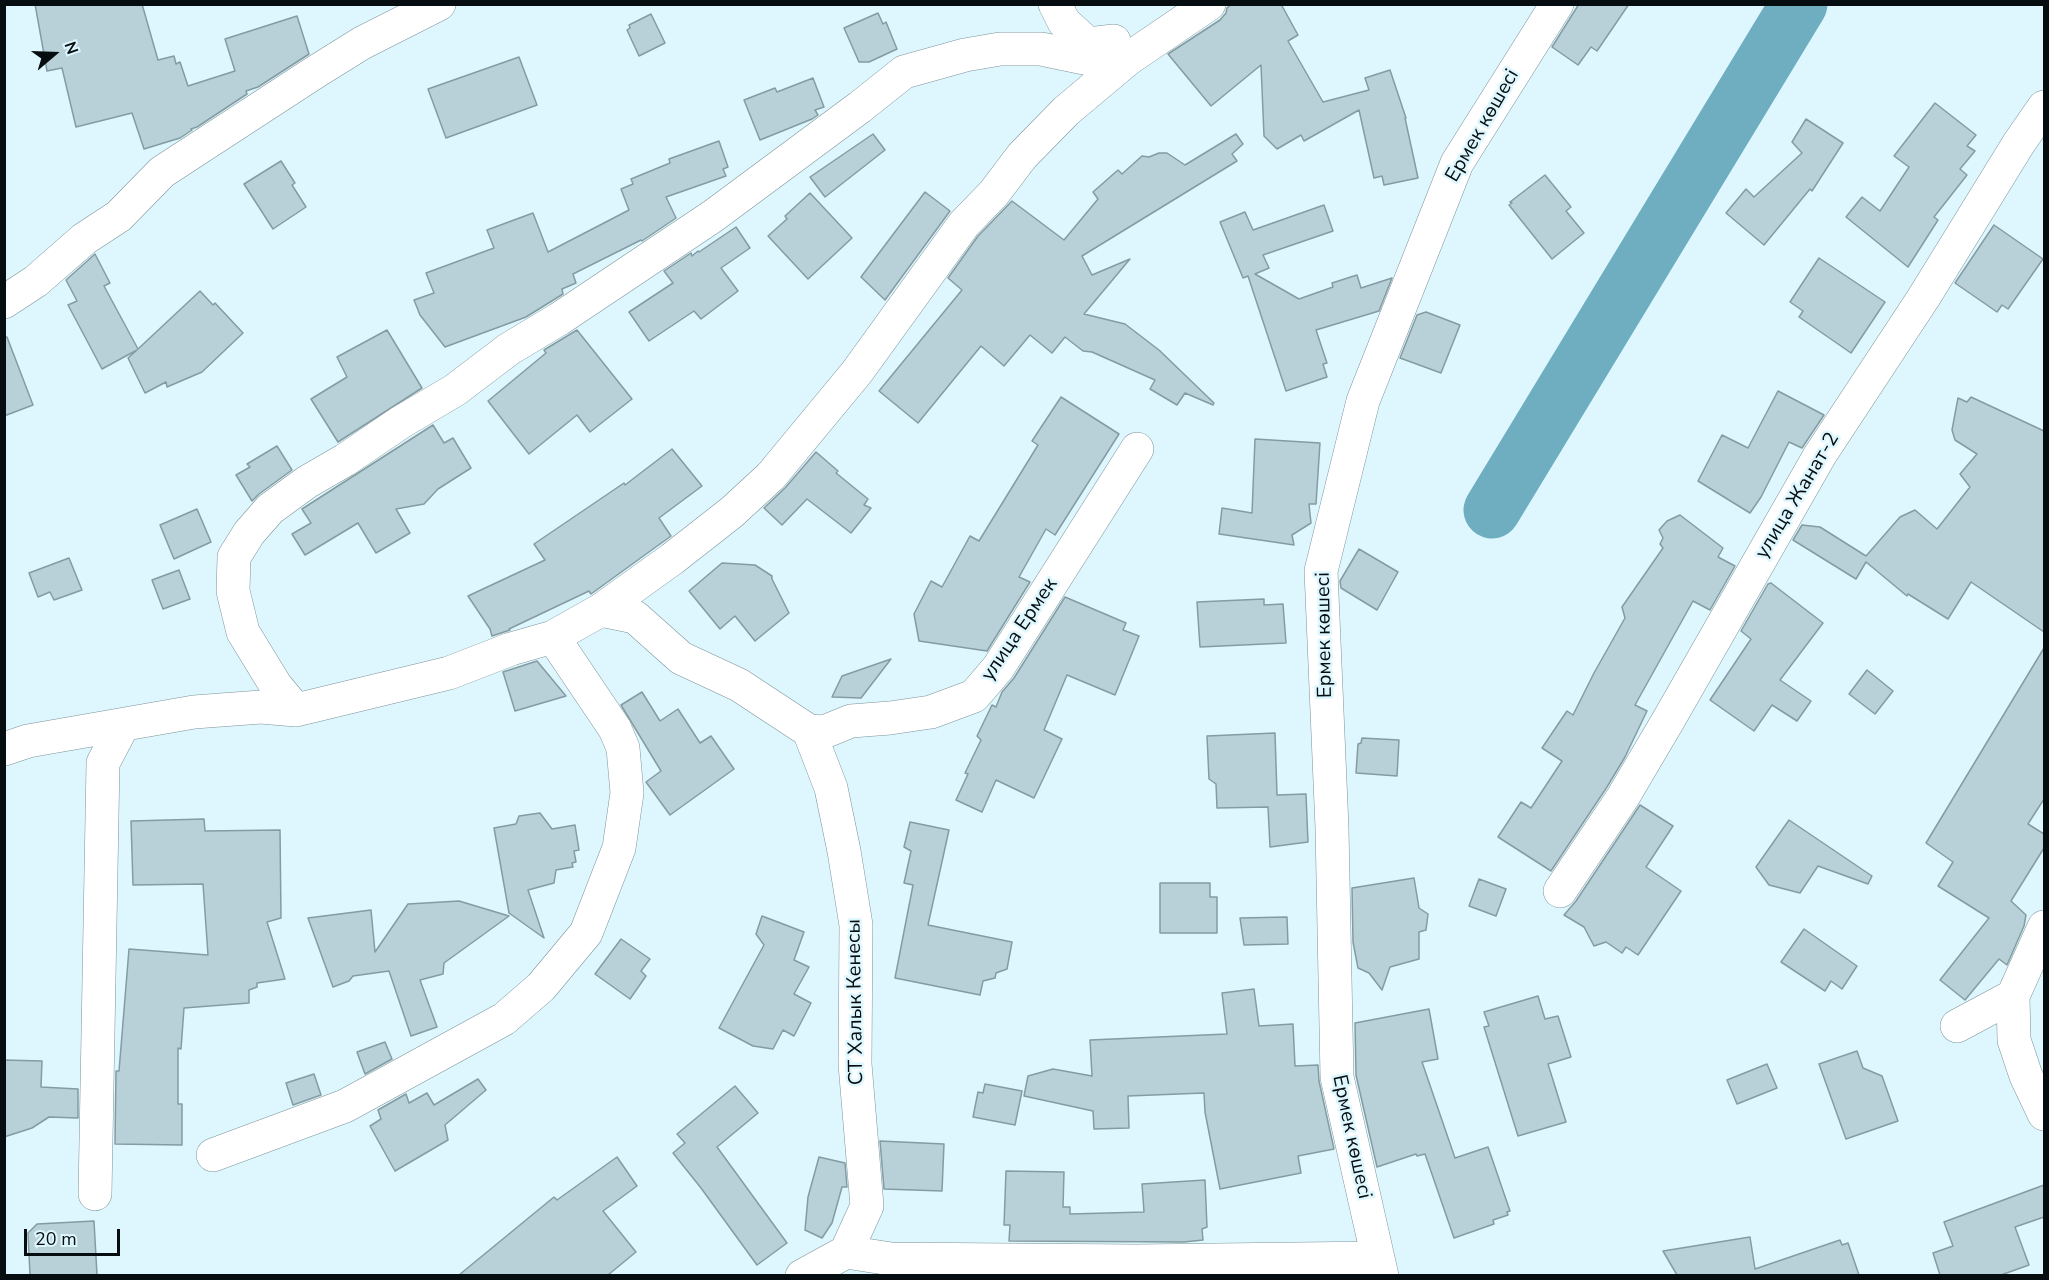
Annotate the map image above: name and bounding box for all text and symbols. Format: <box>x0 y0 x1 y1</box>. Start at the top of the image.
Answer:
north arrow <box>24 24 84 84</box>
text: N <box>59 39 83 57</box>
street label: Ермек көшесі <box>1441 65 1525 187</box>
street label: улица Жанат-2 <box>1751 429 1845 563</box>
street label: Ермек көшесі <box>1312 572 1338 698</box>
street label: улица Ермек <box>977 574 1063 686</box>
street label: СТ Халык Кенесы <box>843 919 869 1085</box>
street label: Ермек көшесі <box>1326 1073 1376 1201</box>
scale bar <box>27 1217 123 1255</box>
text: 20 m <box>35 1227 77 1251</box>

